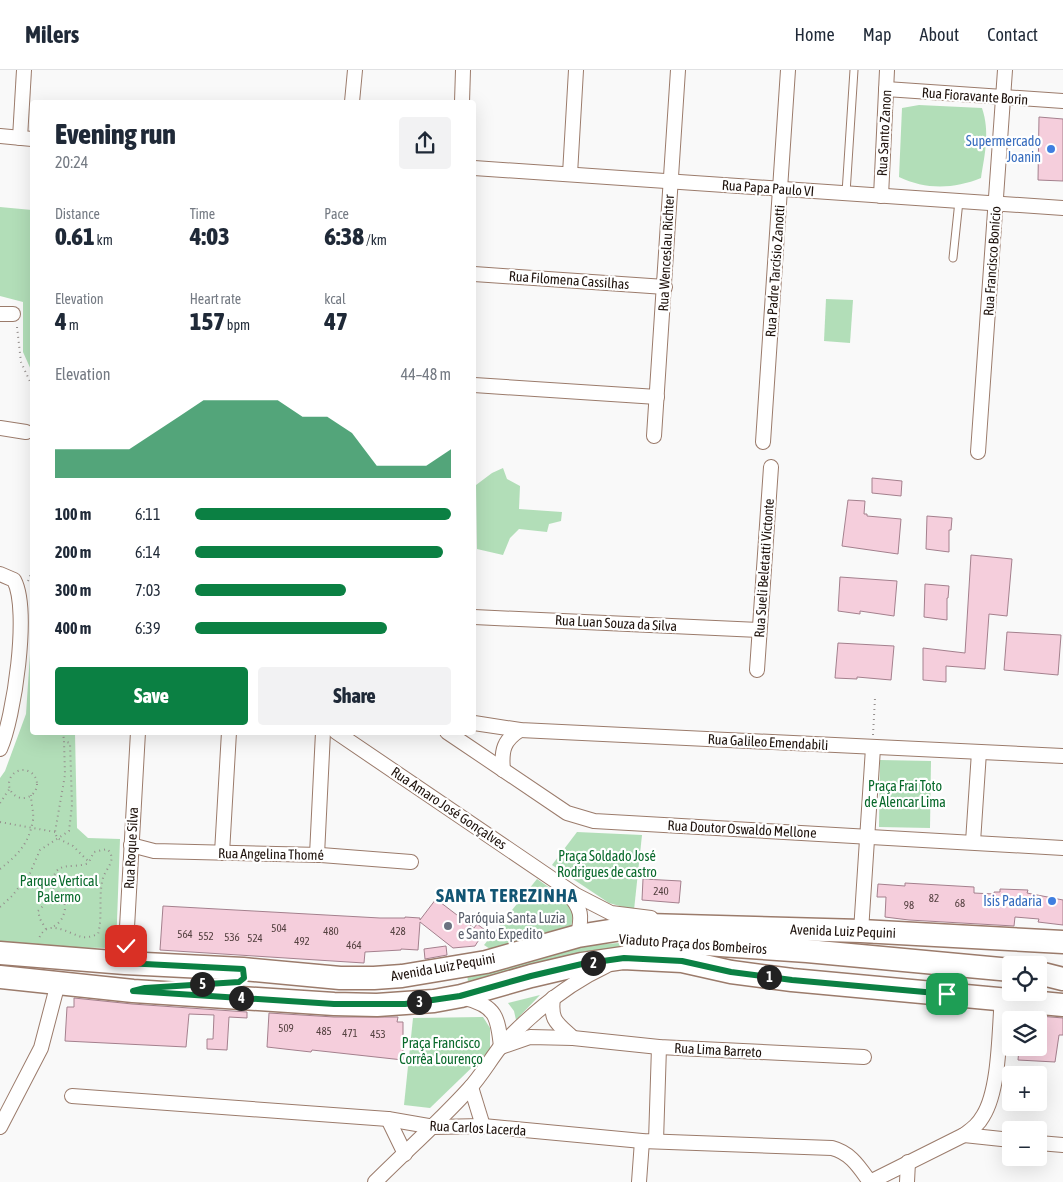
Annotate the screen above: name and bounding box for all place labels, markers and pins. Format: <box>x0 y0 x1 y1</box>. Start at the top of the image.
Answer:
place label: Supermercado Joanin <box>966 133 1041 165</box>
marker: Supermercado Joanin <box>1045 143 1057 155</box>
place label: Isis Padaria <box>983 893 1042 909</box>
marker: Isis Padaria <box>1046 895 1058 907</box>
place label: Paróquia Santa Luzia e Santo Expedito <box>458 910 565 942</box>
marker: Paróquia Santa Luzia e Santo Expedito <box>442 920 454 932</box>
pin <box>105 925 147 967</box>
pin: 2 <box>580 950 606 976</box>
pin: 1 <box>756 964 782 990</box>
pin: 5 <box>190 972 214 996</box>
pin <box>926 973 968 1015</box>
pin: 4 <box>228 986 254 1010</box>
pin: 3 <box>406 990 432 1014</box>

